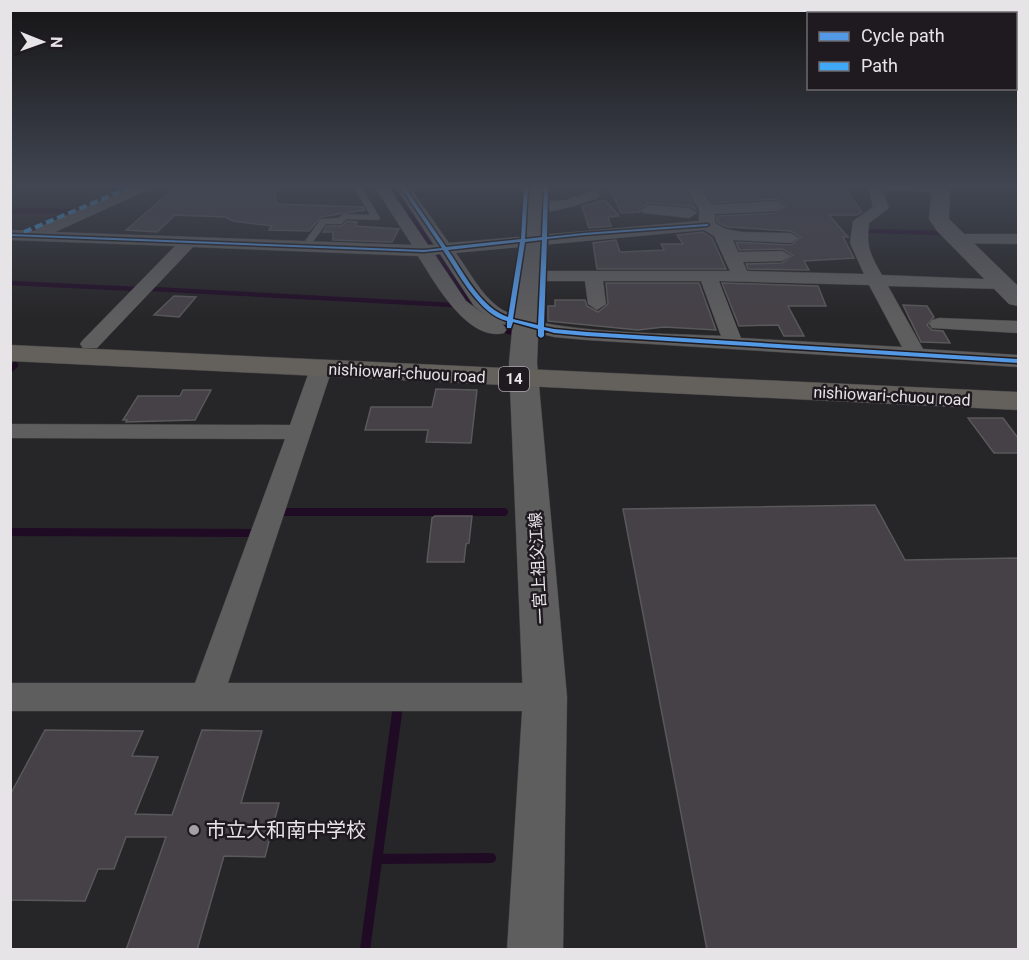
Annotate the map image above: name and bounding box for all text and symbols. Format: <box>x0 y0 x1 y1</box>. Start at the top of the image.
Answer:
north arrow <box>12 12 72 72</box>
legend <box>807 12 1017 90</box>
text: Cycle path <box>861 25 945 46</box>
text: N <box>47 36 66 48</box>
text: Path <box>861 55 898 76</box>
street label: nishiowari-chuou road <box>328 359 486 387</box>
road number: 14 <box>499 367 529 391</box>
street label: nishiowari-chuou road <box>813 382 971 410</box>
street label: 一宮上祖父江線 <box>526 512 550 624</box>
place label: 市立大和南中学校 <box>206 818 366 842</box>
marker: 市立大和南中学校 <box>187 823 201 837</box>

